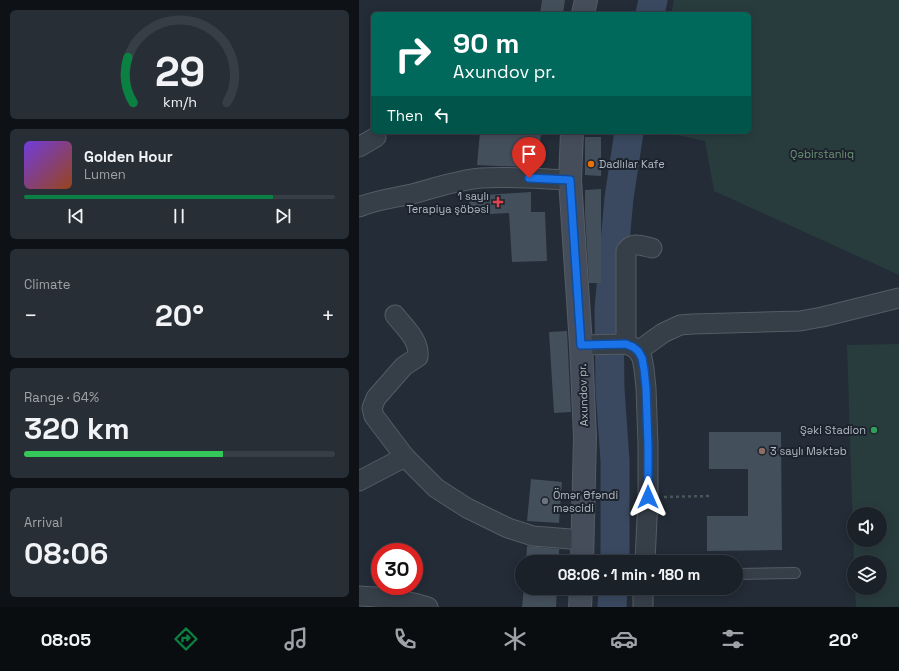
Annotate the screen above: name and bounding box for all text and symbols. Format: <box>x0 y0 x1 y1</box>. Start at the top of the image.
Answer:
text: 90 m <box>453 25 519 61</box>
icon: right <box>387 28 439 80</box>
text: 29 <box>154 45 205 98</box>
text: Axundov pr. <box>453 60 556 83</box>
text: km/h <box>162 92 197 110</box>
icon: left <box>431 104 453 126</box>
text: Then <box>387 106 423 125</box>
pin <box>512 137 546 178</box>
icon: arrive <box>518 143 540 165</box>
text: Golden Hour <box>84 147 173 166</box>
park label: Qəbirstanlıq <box>790 147 854 161</box>
place label: Dadlılar Kafe <box>599 157 665 171</box>
marker: Dadlılar Kafe <box>586 159 596 169</box>
text: Lumen <box>84 166 126 183</box>
place label: 1 saylı Terapiya şöbəsi <box>406 189 489 216</box>
marker: 1 saylı Terapiya şöbəsi <box>492 196 504 208</box>
icon: previous <box>65 205 87 227</box>
icon: pause <box>168 205 190 227</box>
icon: next <box>272 205 294 227</box>
text: Climate <box>24 276 70 293</box>
text: 20° <box>155 296 204 335</box>
text: − <box>24 301 38 329</box>
text: + <box>321 301 335 329</box>
street label: Axundov pr. <box>575 363 591 427</box>
text: Range · 64% <box>24 389 99 406</box>
text: 320 km <box>24 409 130 448</box>
place label: Şəki Stadion <box>800 423 866 437</box>
marker: Şəki Stadion <box>869 425 879 435</box>
place label: 3 saylı Məktəb <box>770 444 847 458</box>
marker: 3 saylı Məktəb <box>757 446 767 456</box>
position arrow <box>627 476 669 518</box>
place label: Ömər Əfəndi məscidi <box>553 487 618 515</box>
marker: Ömər Əfəndi məscidi <box>540 496 550 506</box>
map controls <box>847 507 887 595</box>
button: sound <box>847 507 887 547</box>
text: Arrival <box>24 514 63 531</box>
text: 08:06 <box>24 534 108 573</box>
speed limit sign: 30 <box>371 543 423 595</box>
button: layers <box>847 555 887 595</box>
text: 08:06 · 1 min · 180 m <box>558 565 700 584</box>
icon: directions <box>172 625 200 653</box>
icon: music <box>282 625 310 653</box>
icon: phone <box>391 625 419 653</box>
icon: climate <box>501 625 529 653</box>
icon: car <box>610 625 638 653</box>
icon: filters <box>719 625 747 653</box>
text: 08:05 <box>41 628 91 651</box>
text: 20° <box>829 628 858 651</box>

